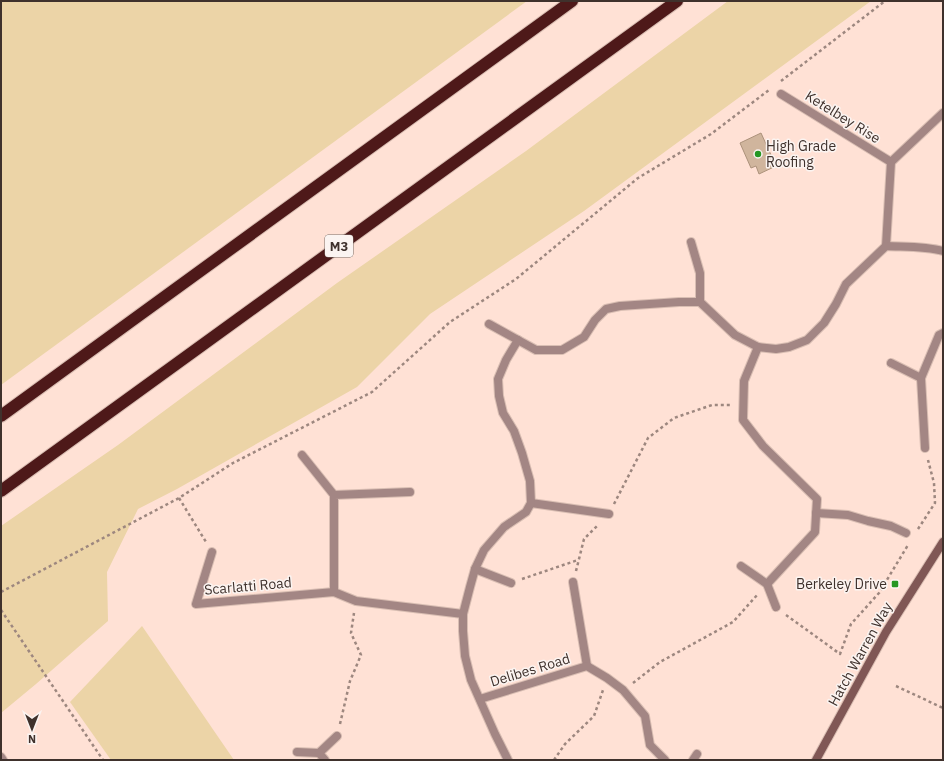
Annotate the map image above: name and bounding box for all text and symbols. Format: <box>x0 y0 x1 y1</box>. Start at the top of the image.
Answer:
street label: Ketelbey Rise <box>802 87 884 147</box>
place label: High Grade Roofing <box>766 137 836 171</box>
marker: High Grade Roofing <box>753 149 763 159</box>
road number: M3 <box>325 235 353 257</box>
street label: Scarlatti Road <box>203 573 293 599</box>
place label: Berkeley Drive <box>796 575 887 593</box>
marker: Berkeley Drive <box>890 579 900 589</box>
street label: Hatch Warren Way <box>824 599 896 709</box>
street label: Delibes Road <box>488 649 572 691</box>
north arrow <box>12 709 52 749</box>
text: N <box>28 732 36 746</box>

